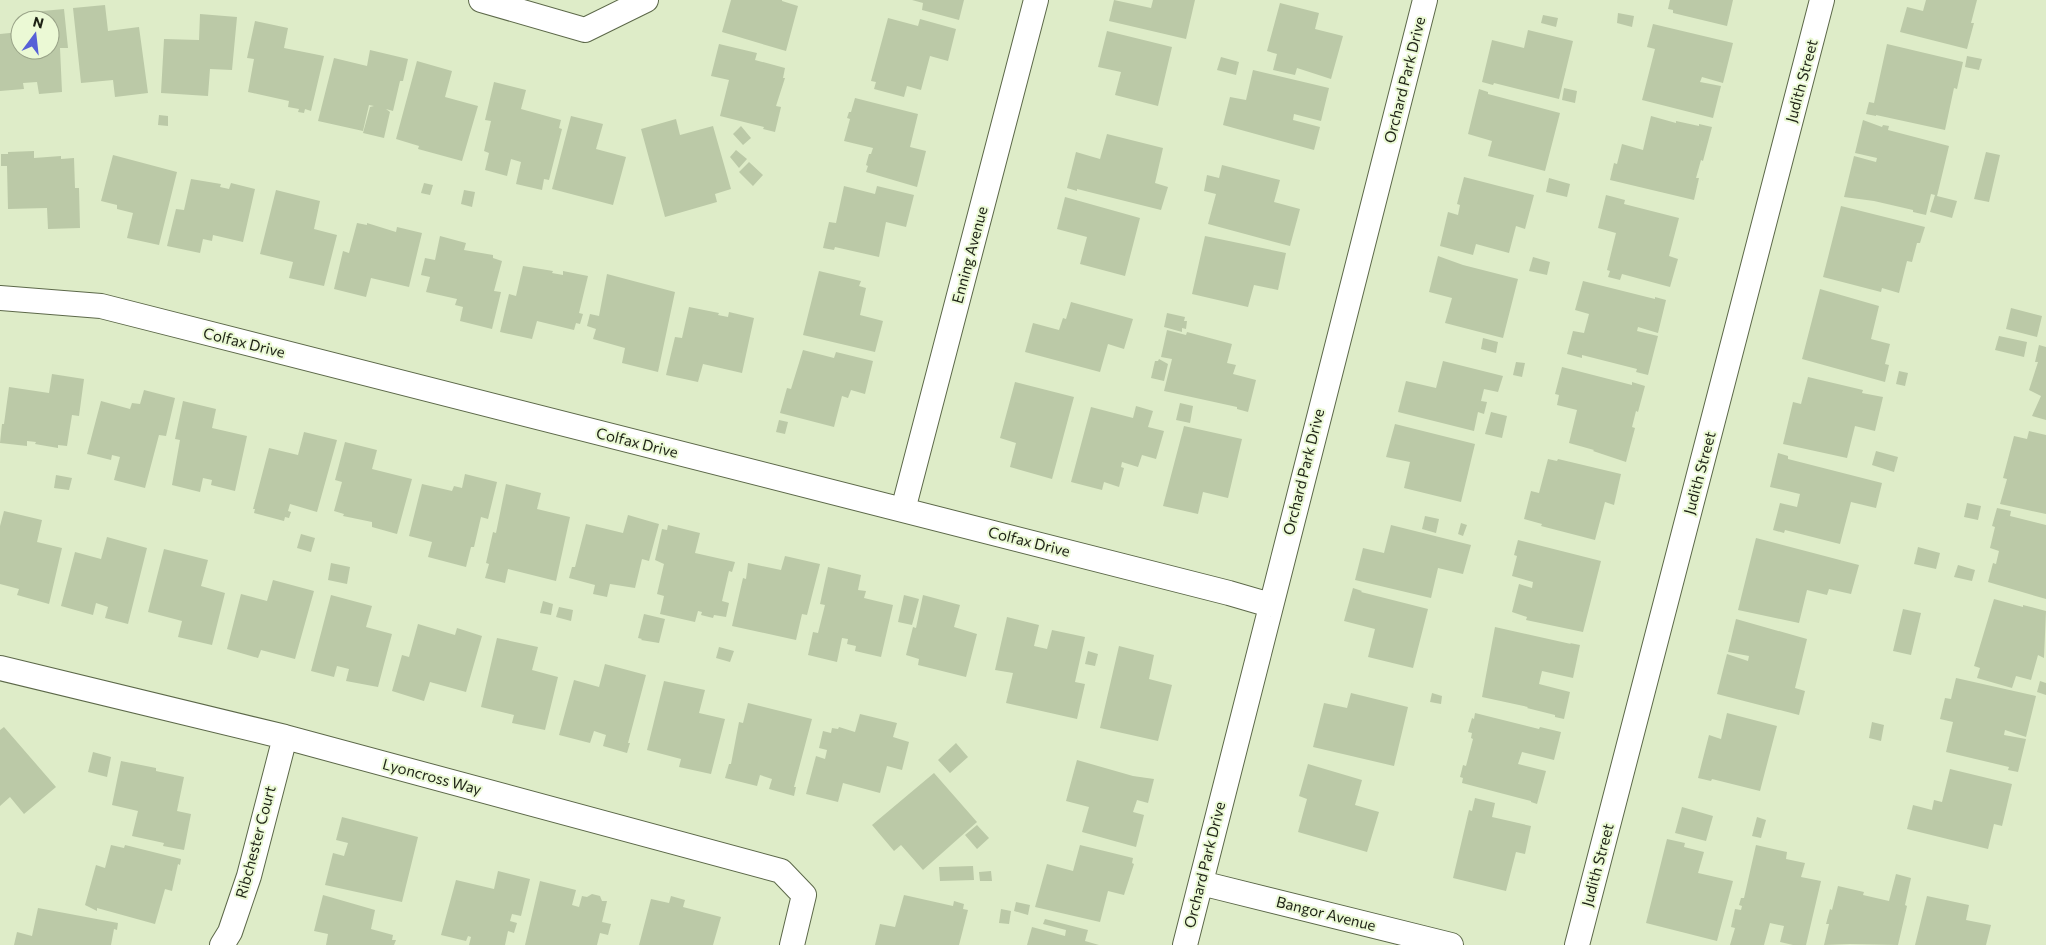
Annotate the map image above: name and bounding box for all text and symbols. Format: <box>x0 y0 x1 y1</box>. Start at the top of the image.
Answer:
north arrow <box>10 10 60 60</box>
text: N <box>31 12 46 32</box>
street label: Orchard Park Drive <box>1380 15 1428 145</box>
street label: Judith Street <box>1781 37 1821 124</box>
street label: Enning Avenue <box>947 204 991 305</box>
street label: Colfax Drive <box>201 323 287 361</box>
street label: Orchard Park Drive <box>1279 407 1327 537</box>
street label: Colfax Drive <box>594 423 680 461</box>
street label: Judith Street <box>1679 429 1719 516</box>
street label: Colfax Drive <box>986 522 1072 560</box>
street label: Lyoncross Way <box>381 754 484 798</box>
street label: Ribchester Court <box>231 783 279 900</box>
street label: Orchard Park Drive <box>1180 800 1228 930</box>
street label: Judith Street <box>1577 821 1617 908</box>
street label: Bangor Avenue <box>1275 892 1378 934</box>

